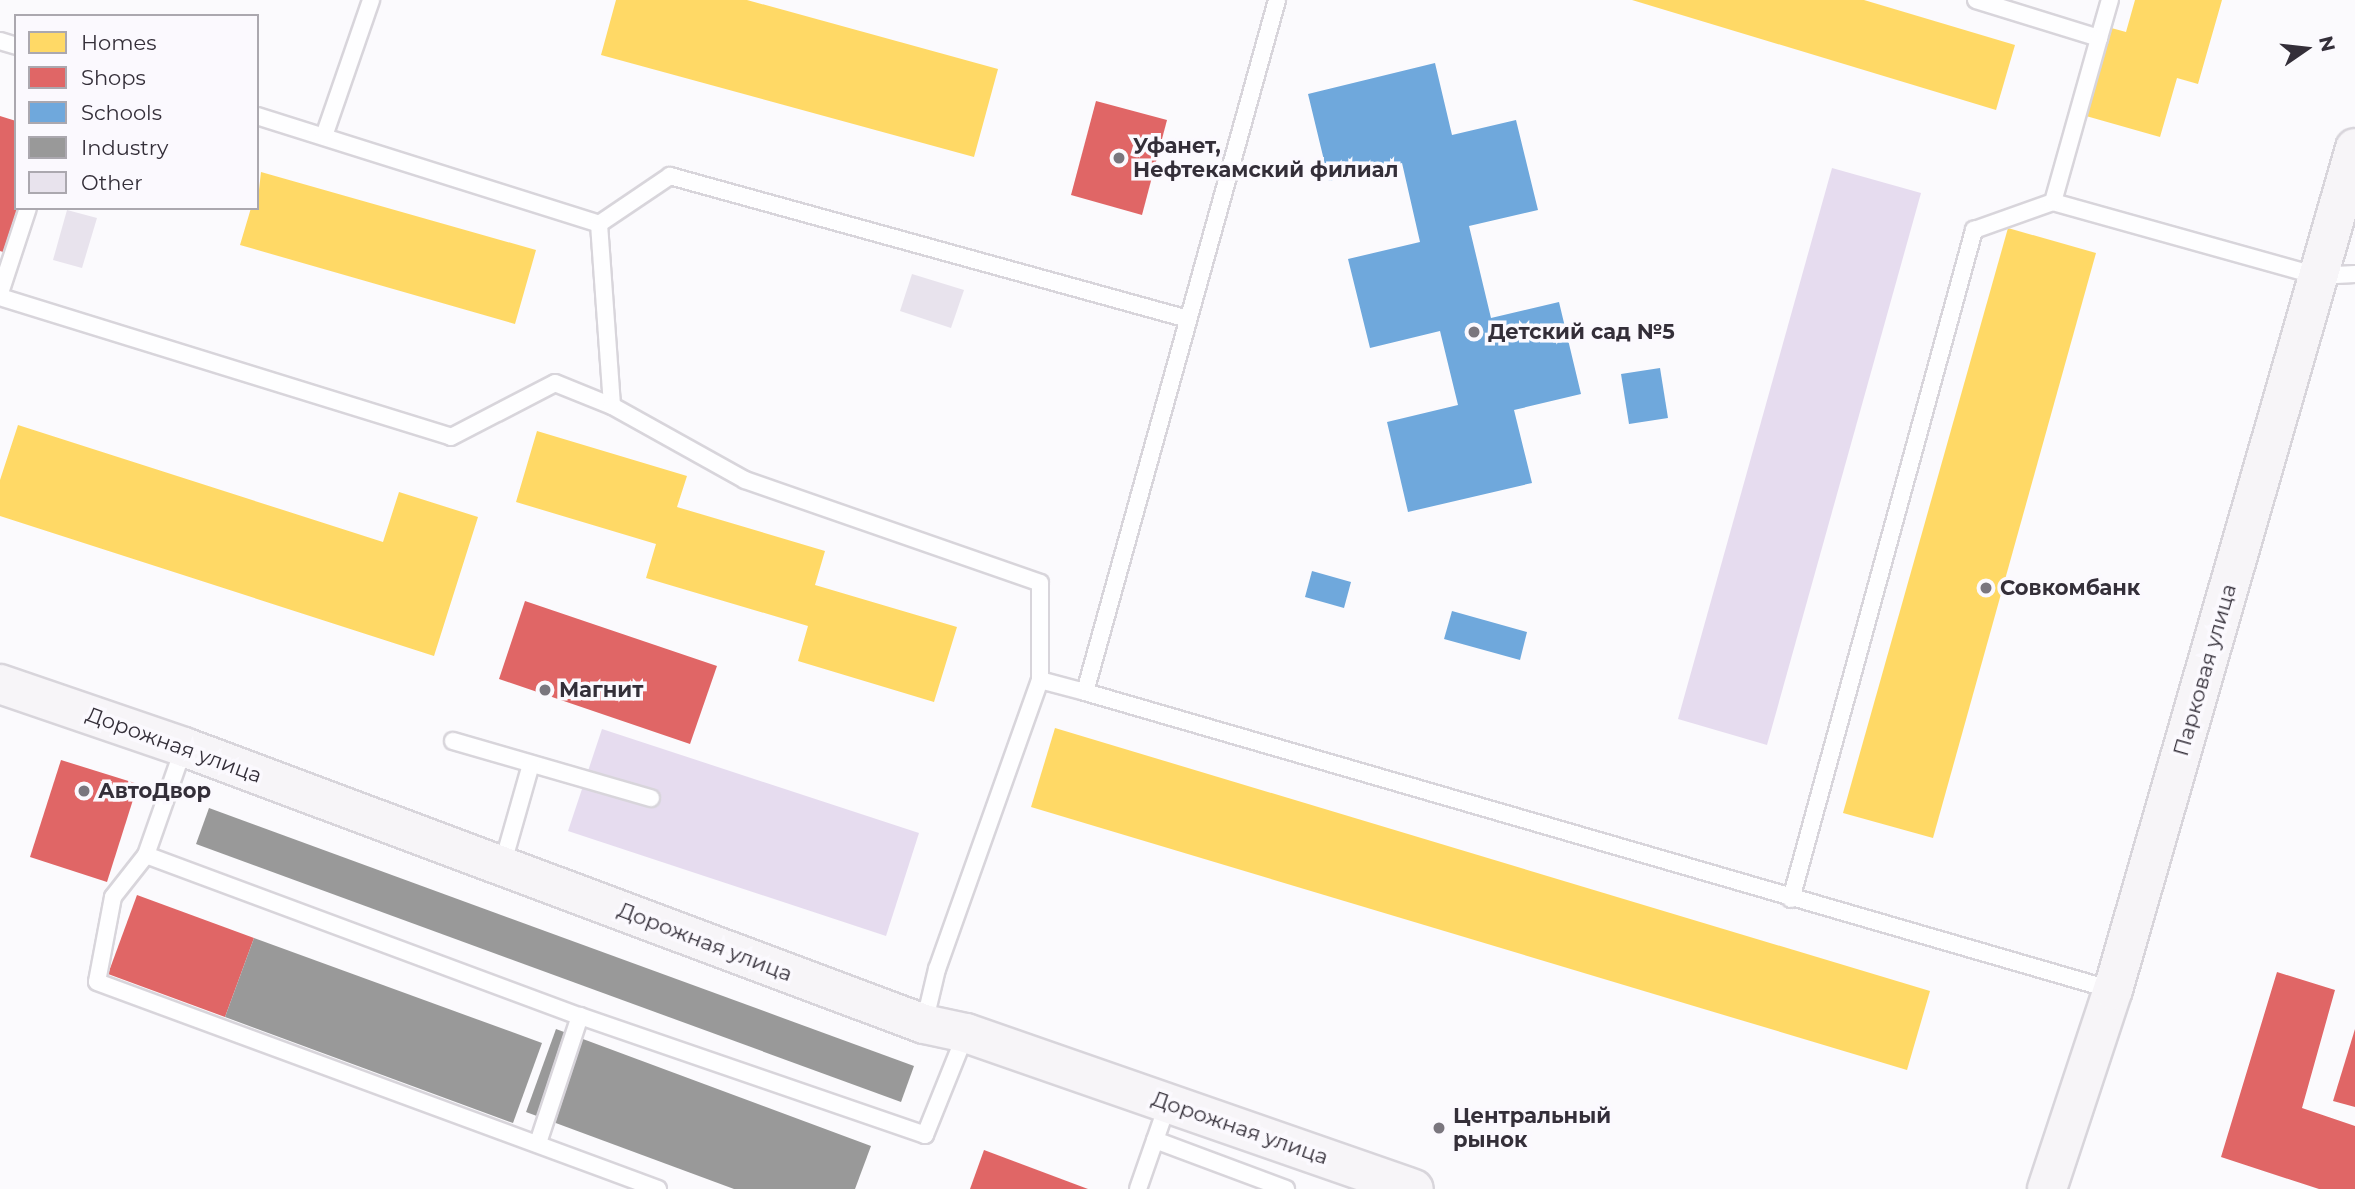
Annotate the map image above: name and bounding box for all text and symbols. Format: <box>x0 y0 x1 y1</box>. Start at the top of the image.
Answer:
legend <box>14 14 259 210</box>
north arrow <box>2271 14 2341 84</box>
text: Homes <box>81 30 156 55</box>
text: N <box>2314 34 2340 54</box>
text: Shops <box>81 65 146 90</box>
text: Schools <box>81 100 162 125</box>
place label: Уфанет, Нефтекамский филиал <box>1133 133 1398 183</box>
text: Industry <box>81 135 168 160</box>
marker: Уфанет, Нефтекамский филиал <box>1111 150 1127 166</box>
text: Other <box>81 170 143 195</box>
place label: Детский сад №5 <box>1488 319 1675 345</box>
marker: Детский сад №5 <box>1466 324 1482 340</box>
place label: Совкомбанк <box>2000 575 2140 601</box>
marker: Совкомбанк <box>1978 580 1994 596</box>
street label: Парковая улица <box>2168 581 2242 759</box>
place label: Магнит <box>559 677 643 703</box>
marker: Магнит <box>537 682 553 698</box>
street label: Дорожная улица <box>83 702 265 788</box>
place label: АвтоДвор <box>98 778 211 804</box>
marker: АвтоДвор <box>76 783 92 799</box>
street label: Дорожная улица <box>614 897 796 987</box>
street label: Дорожная улица <box>1149 1086 1331 1170</box>
place label: Центральный рынок <box>1453 1103 1611 1153</box>
marker: Центральный рынок <box>1431 1120 1447 1136</box>

